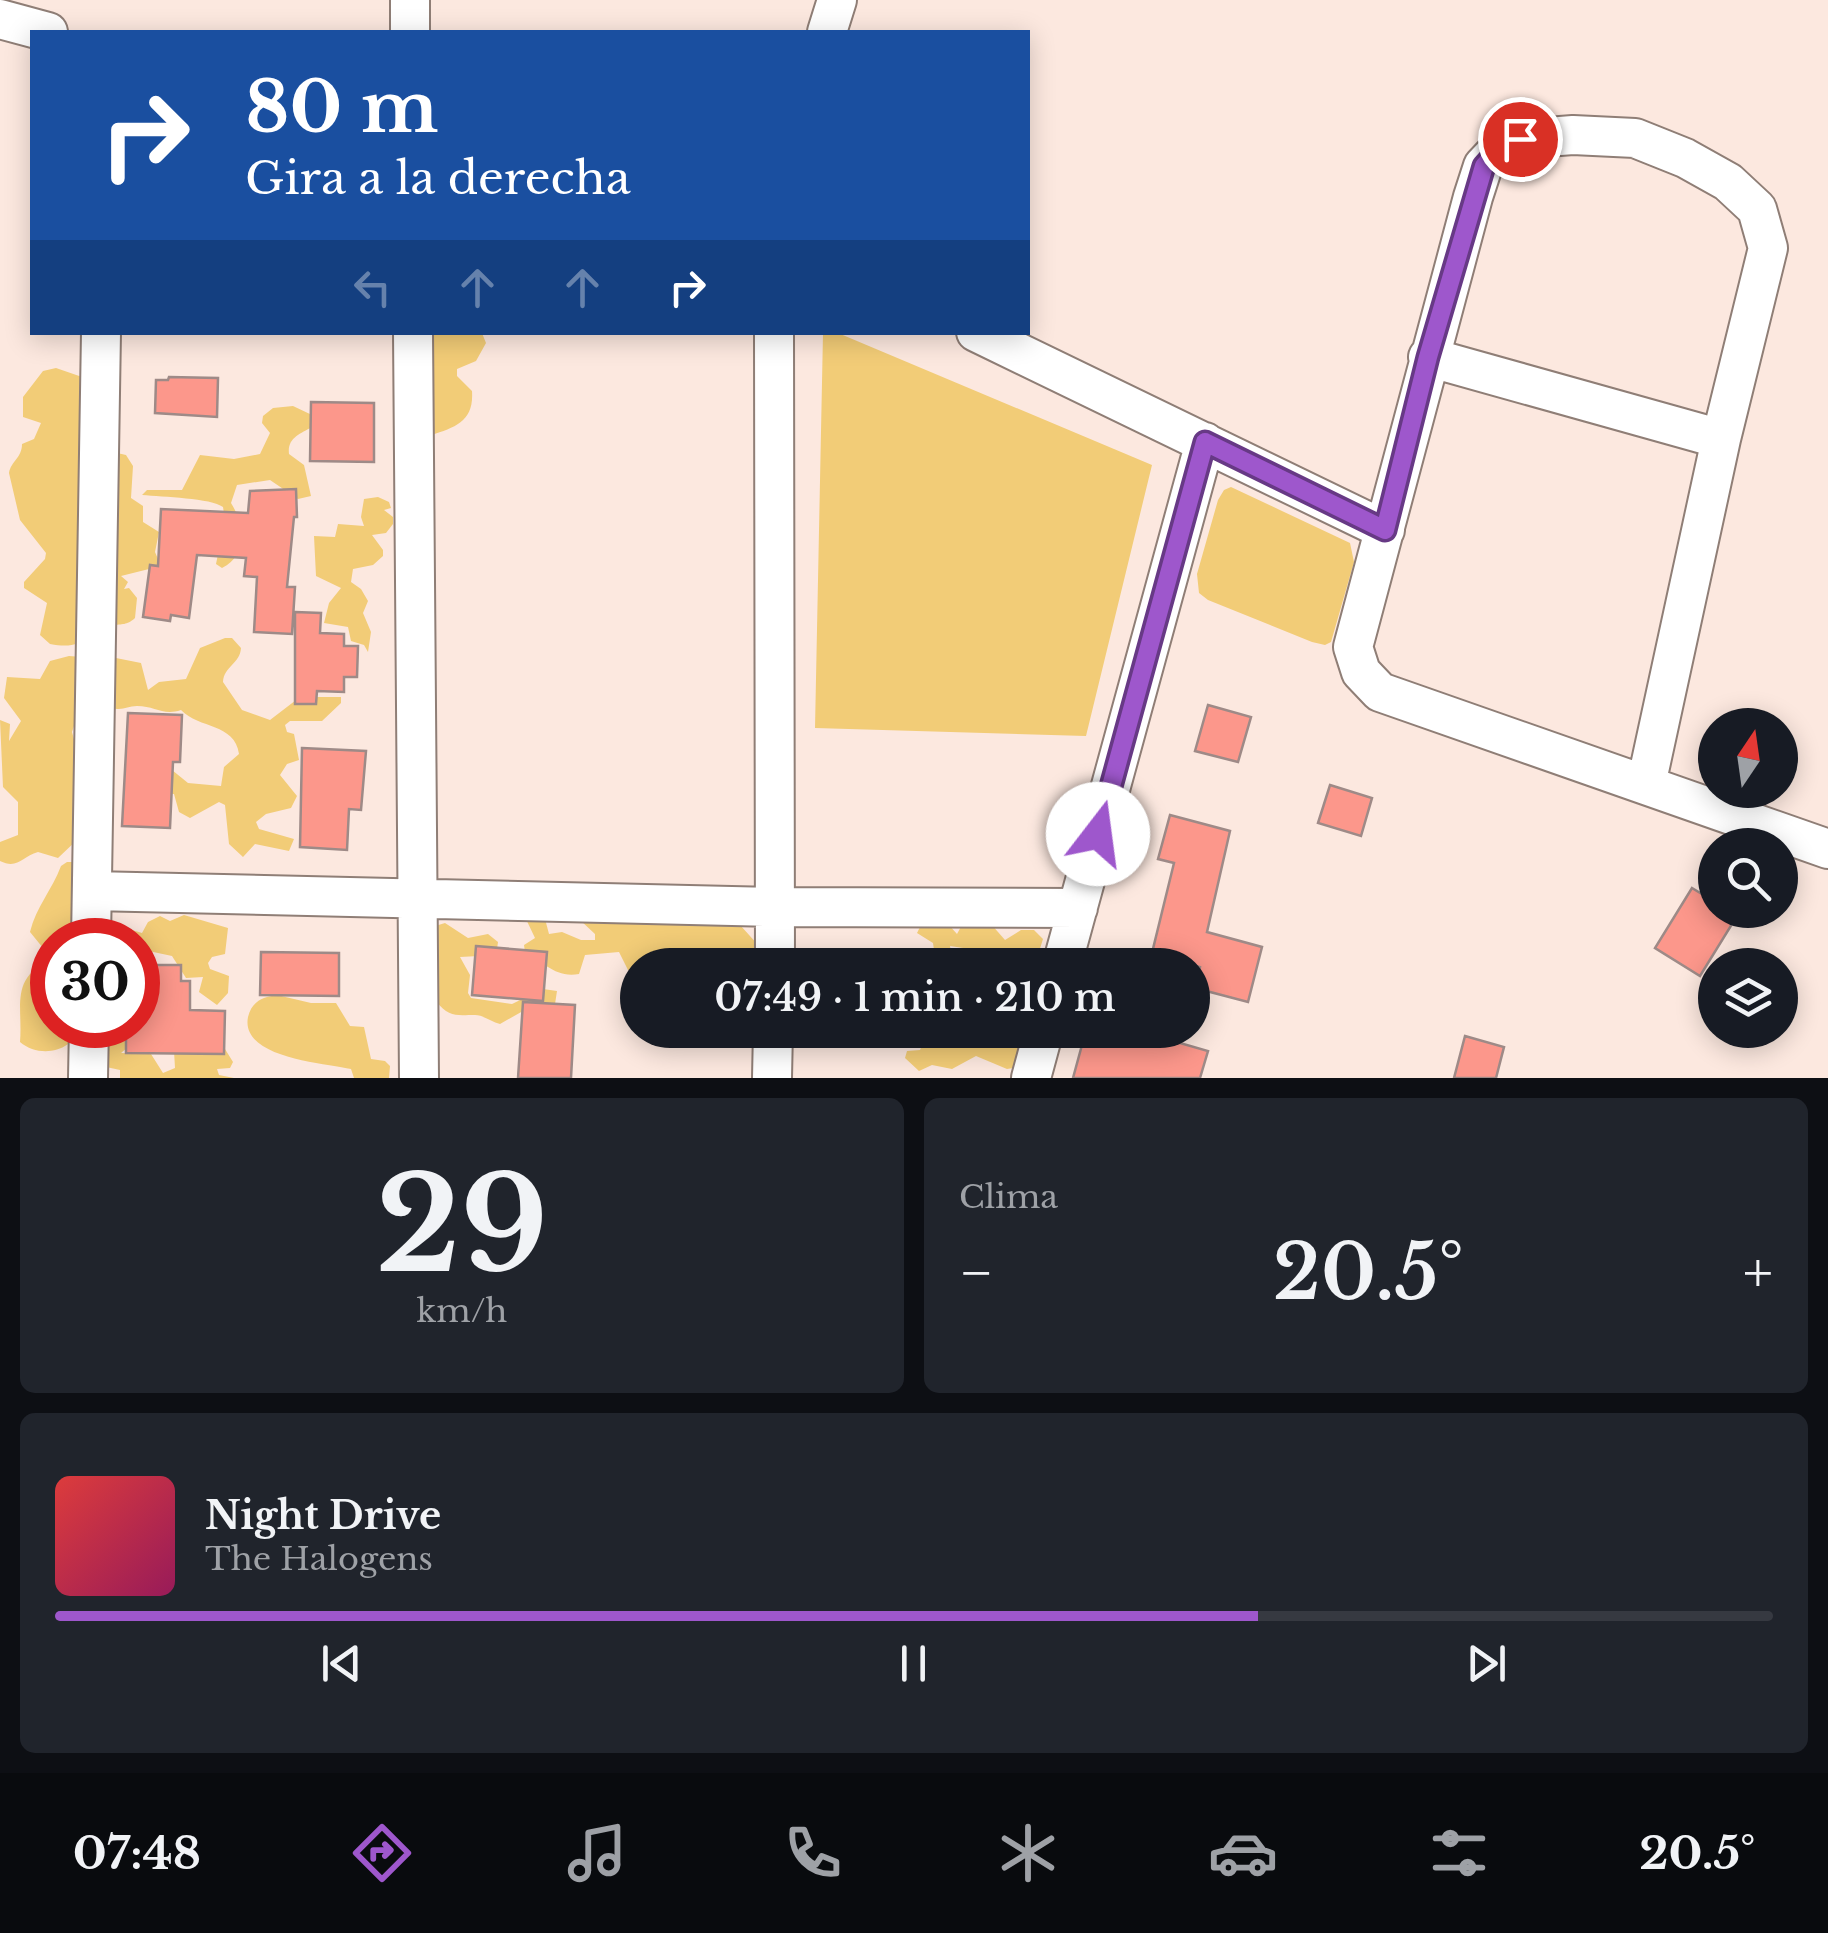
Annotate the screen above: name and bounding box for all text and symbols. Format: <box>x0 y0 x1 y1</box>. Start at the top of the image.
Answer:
text: 80 m <box>245 64 438 151</box>
icon: right <box>80 70 210 200</box>
pin <box>1478 97 1563 182</box>
icon: arrive <box>1493 112 1548 167</box>
text: Gira a la derecha <box>245 150 631 206</box>
icon: left <box>345 260 400 315</box>
icon: ahead <box>450 260 505 315</box>
icon: ahead <box>555 260 610 315</box>
icon: right <box>660 260 715 315</box>
north arrow <box>1698 708 1798 808</box>
map controls <box>1698 708 1798 1048</box>
position arrow <box>1046 782 1150 886</box>
button: search <box>1698 828 1798 928</box>
speed limit sign: 30 <box>30 918 160 1048</box>
button: layers <box>1698 948 1798 1048</box>
text: 07:49 · 1 min · 210 m <box>714 974 1116 1021</box>
text: 29 <box>376 1145 548 1306</box>
text: Clima <box>959 1177 1058 1217</box>
text: 20.5° <box>1273 1226 1464 1319</box>
text: − <box>959 1239 994 1307</box>
text: + <box>1743 1239 1773 1307</box>
text: km/h <box>417 1291 507 1331</box>
text: Night Drive <box>205 1492 441 1539</box>
text: The Halogens <box>205 1539 433 1579</box>
icon: previous <box>314 1636 369 1691</box>
icon: pause <box>886 1636 941 1691</box>
icon: next <box>1459 1636 1514 1691</box>
icon: directions <box>347 1818 417 1888</box>
icon: music <box>562 1818 632 1888</box>
icon: phone <box>778 1818 848 1888</box>
icon: climate <box>993 1818 1063 1888</box>
icon: car <box>1208 1818 1278 1888</box>
icon: filters <box>1424 1818 1494 1888</box>
text: 07:48 <box>73 1825 201 1881</box>
text: 20.5° <box>1639 1825 1755 1881</box>

